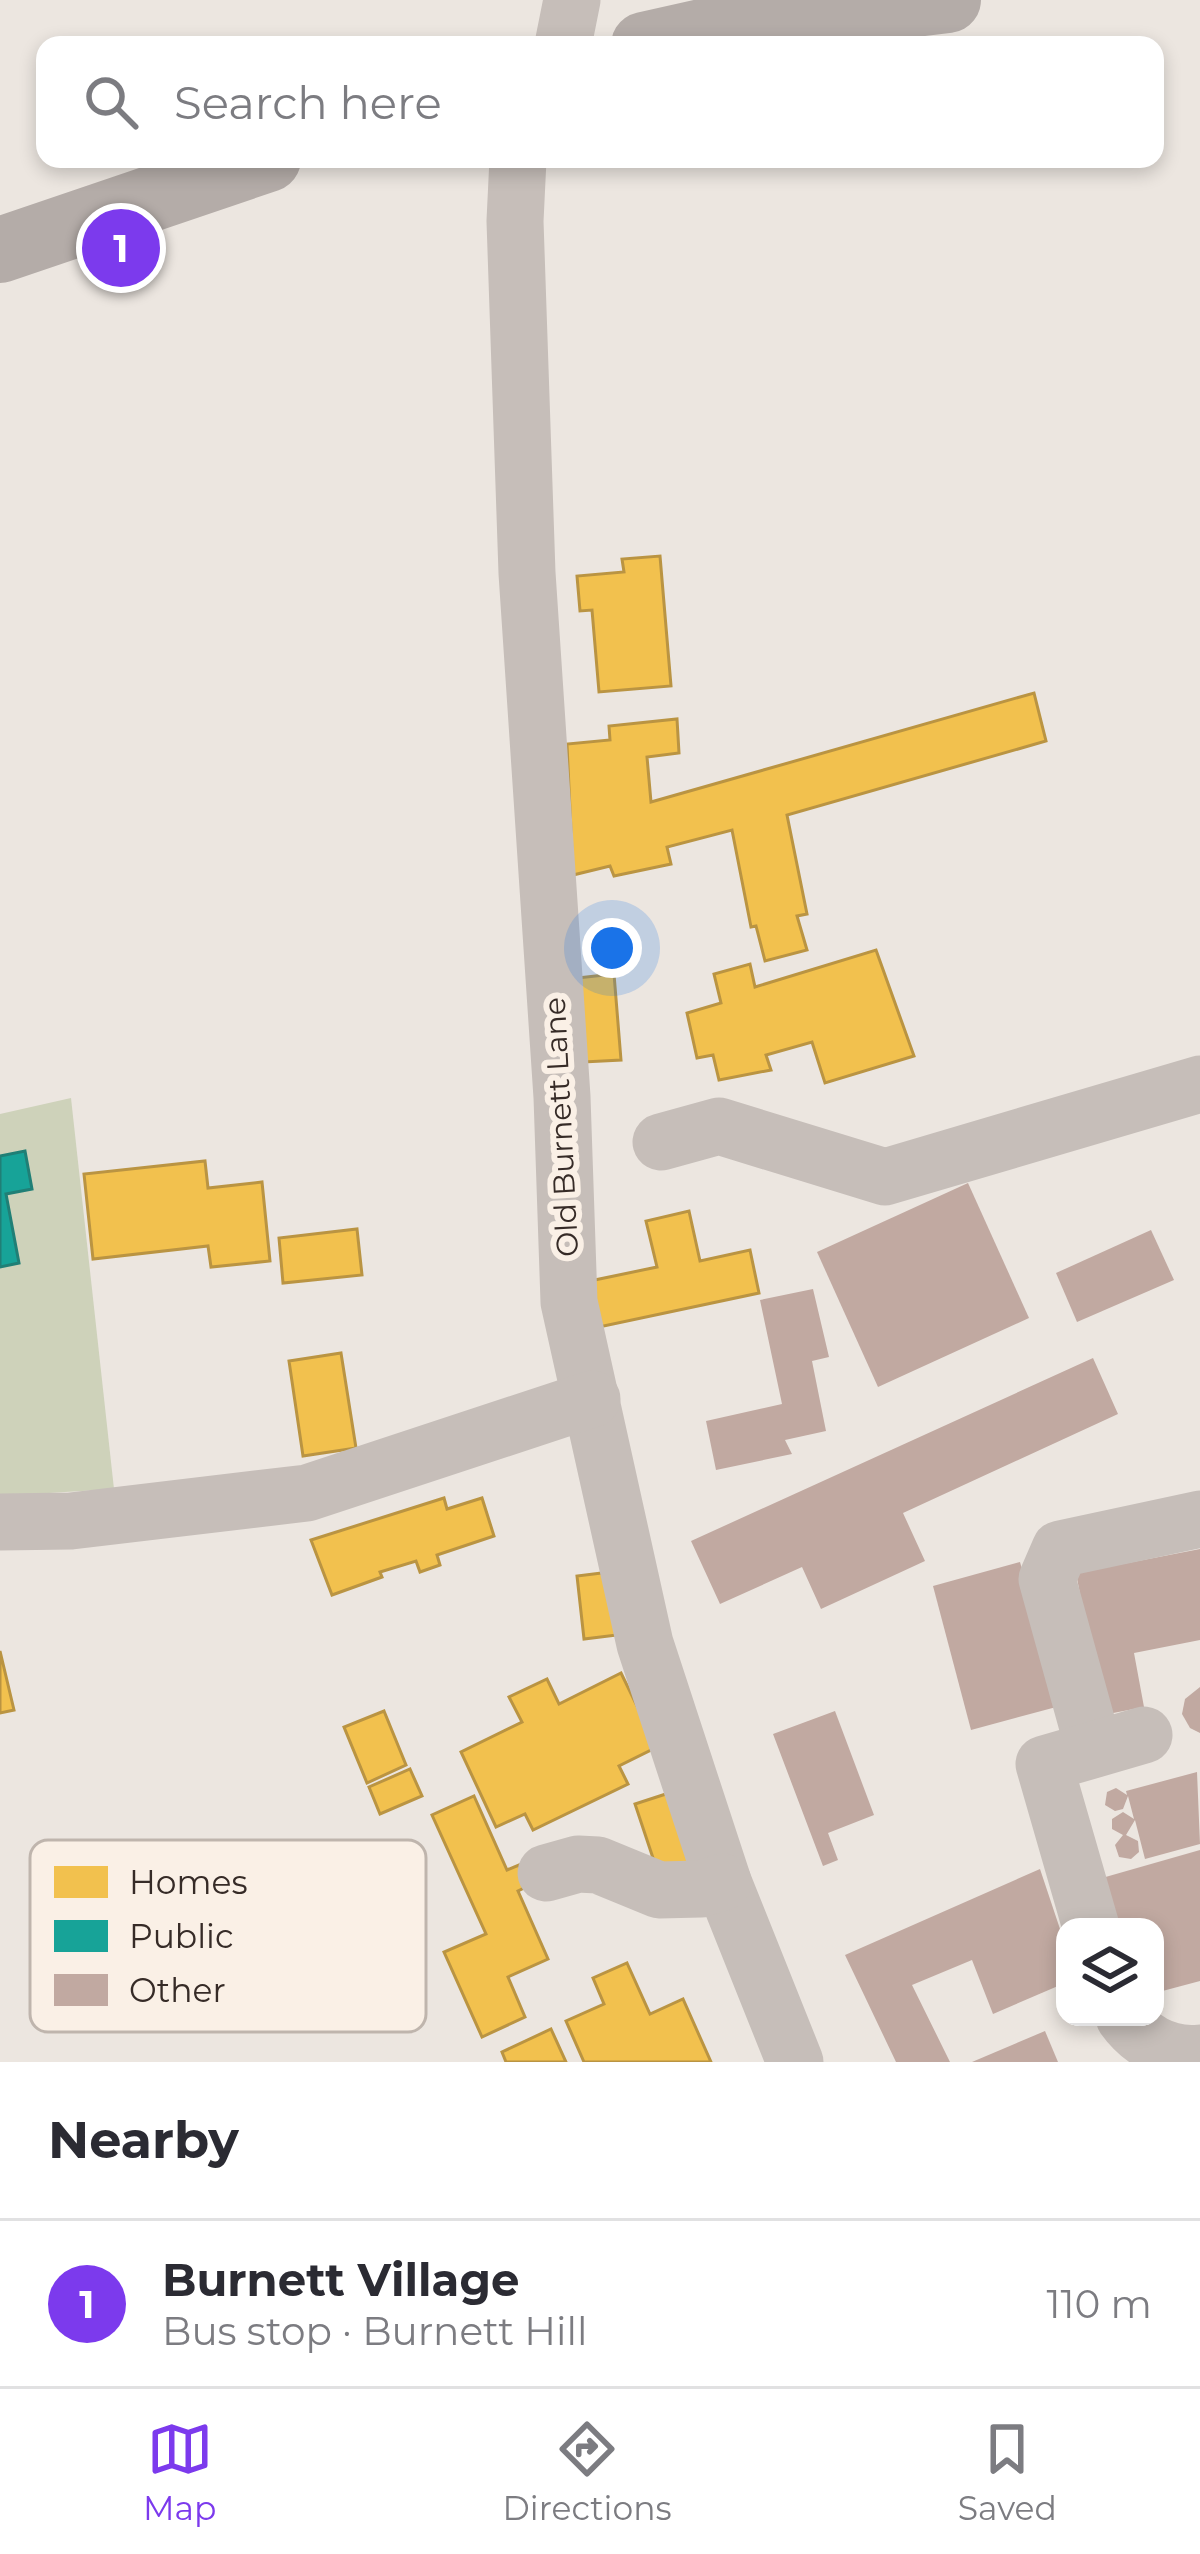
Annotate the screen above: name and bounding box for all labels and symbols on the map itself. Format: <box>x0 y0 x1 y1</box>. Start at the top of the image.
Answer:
pin: 1 <box>82 203 160 293</box>
your location <box>582 918 642 978</box>
street label: Old Burnett Lane <box>536 996 586 1258</box>
legend <box>30 1840 426 2032</box>
text: Homes <box>129 1862 248 1902</box>
text: Public <box>129 1916 234 1956</box>
text: Other <box>129 1970 226 2010</box>

